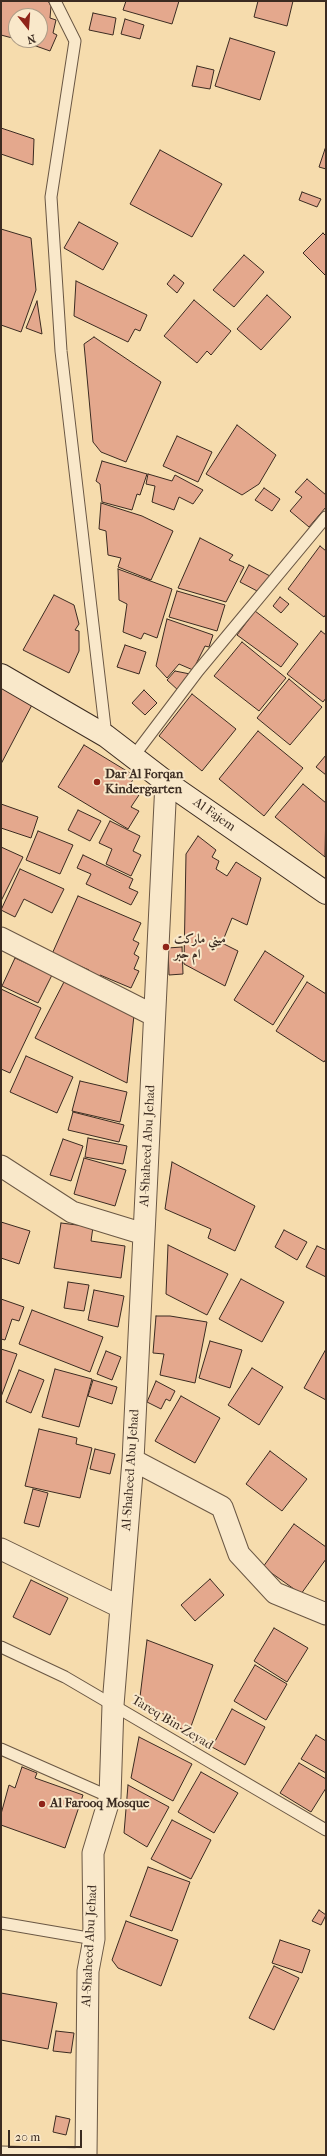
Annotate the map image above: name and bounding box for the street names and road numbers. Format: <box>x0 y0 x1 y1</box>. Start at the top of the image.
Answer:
street label: Al Fajem <box>190 795 238 835</box>
street label: Al-Shaheed Abu Jehad <box>137 1085 159 1207</box>
street label: Al-Shaheed Abu Jehad <box>119 1409 143 1531</box>
street label: Tareq Bin Zeyad <box>128 1692 216 1754</box>
street label: Al-Shaheed Abu Jehad <box>79 1885 101 2007</box>

